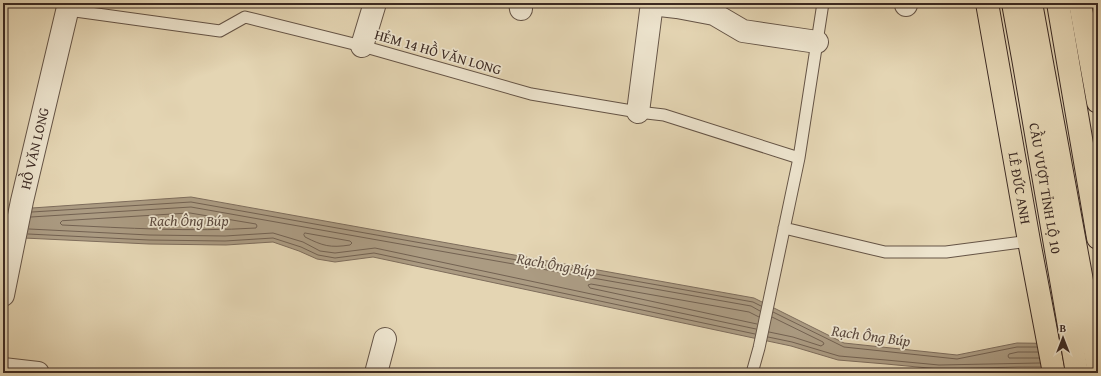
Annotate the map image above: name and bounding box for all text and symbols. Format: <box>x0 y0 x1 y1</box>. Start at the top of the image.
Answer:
street label: HẺM 14 HỒ VĂN LONG <box>372 22 504 80</box>
street label: HỒ VĂN LONG <box>15 105 54 191</box>
street label: CẦU VƯỢT TỈNH LỘ 10 <box>1024 121 1066 255</box>
street label: LÊ ĐỨC ANH <box>1003 150 1036 226</box>
water label: Rạch Ông Búp <box>148 210 229 231</box>
water label: Rạch Ông Búp <box>514 247 597 282</box>
north arrow <box>1043 318 1083 358</box>
water label: Rạch Ông Búp <box>829 319 912 351</box>
text: B <box>1060 320 1067 336</box>

